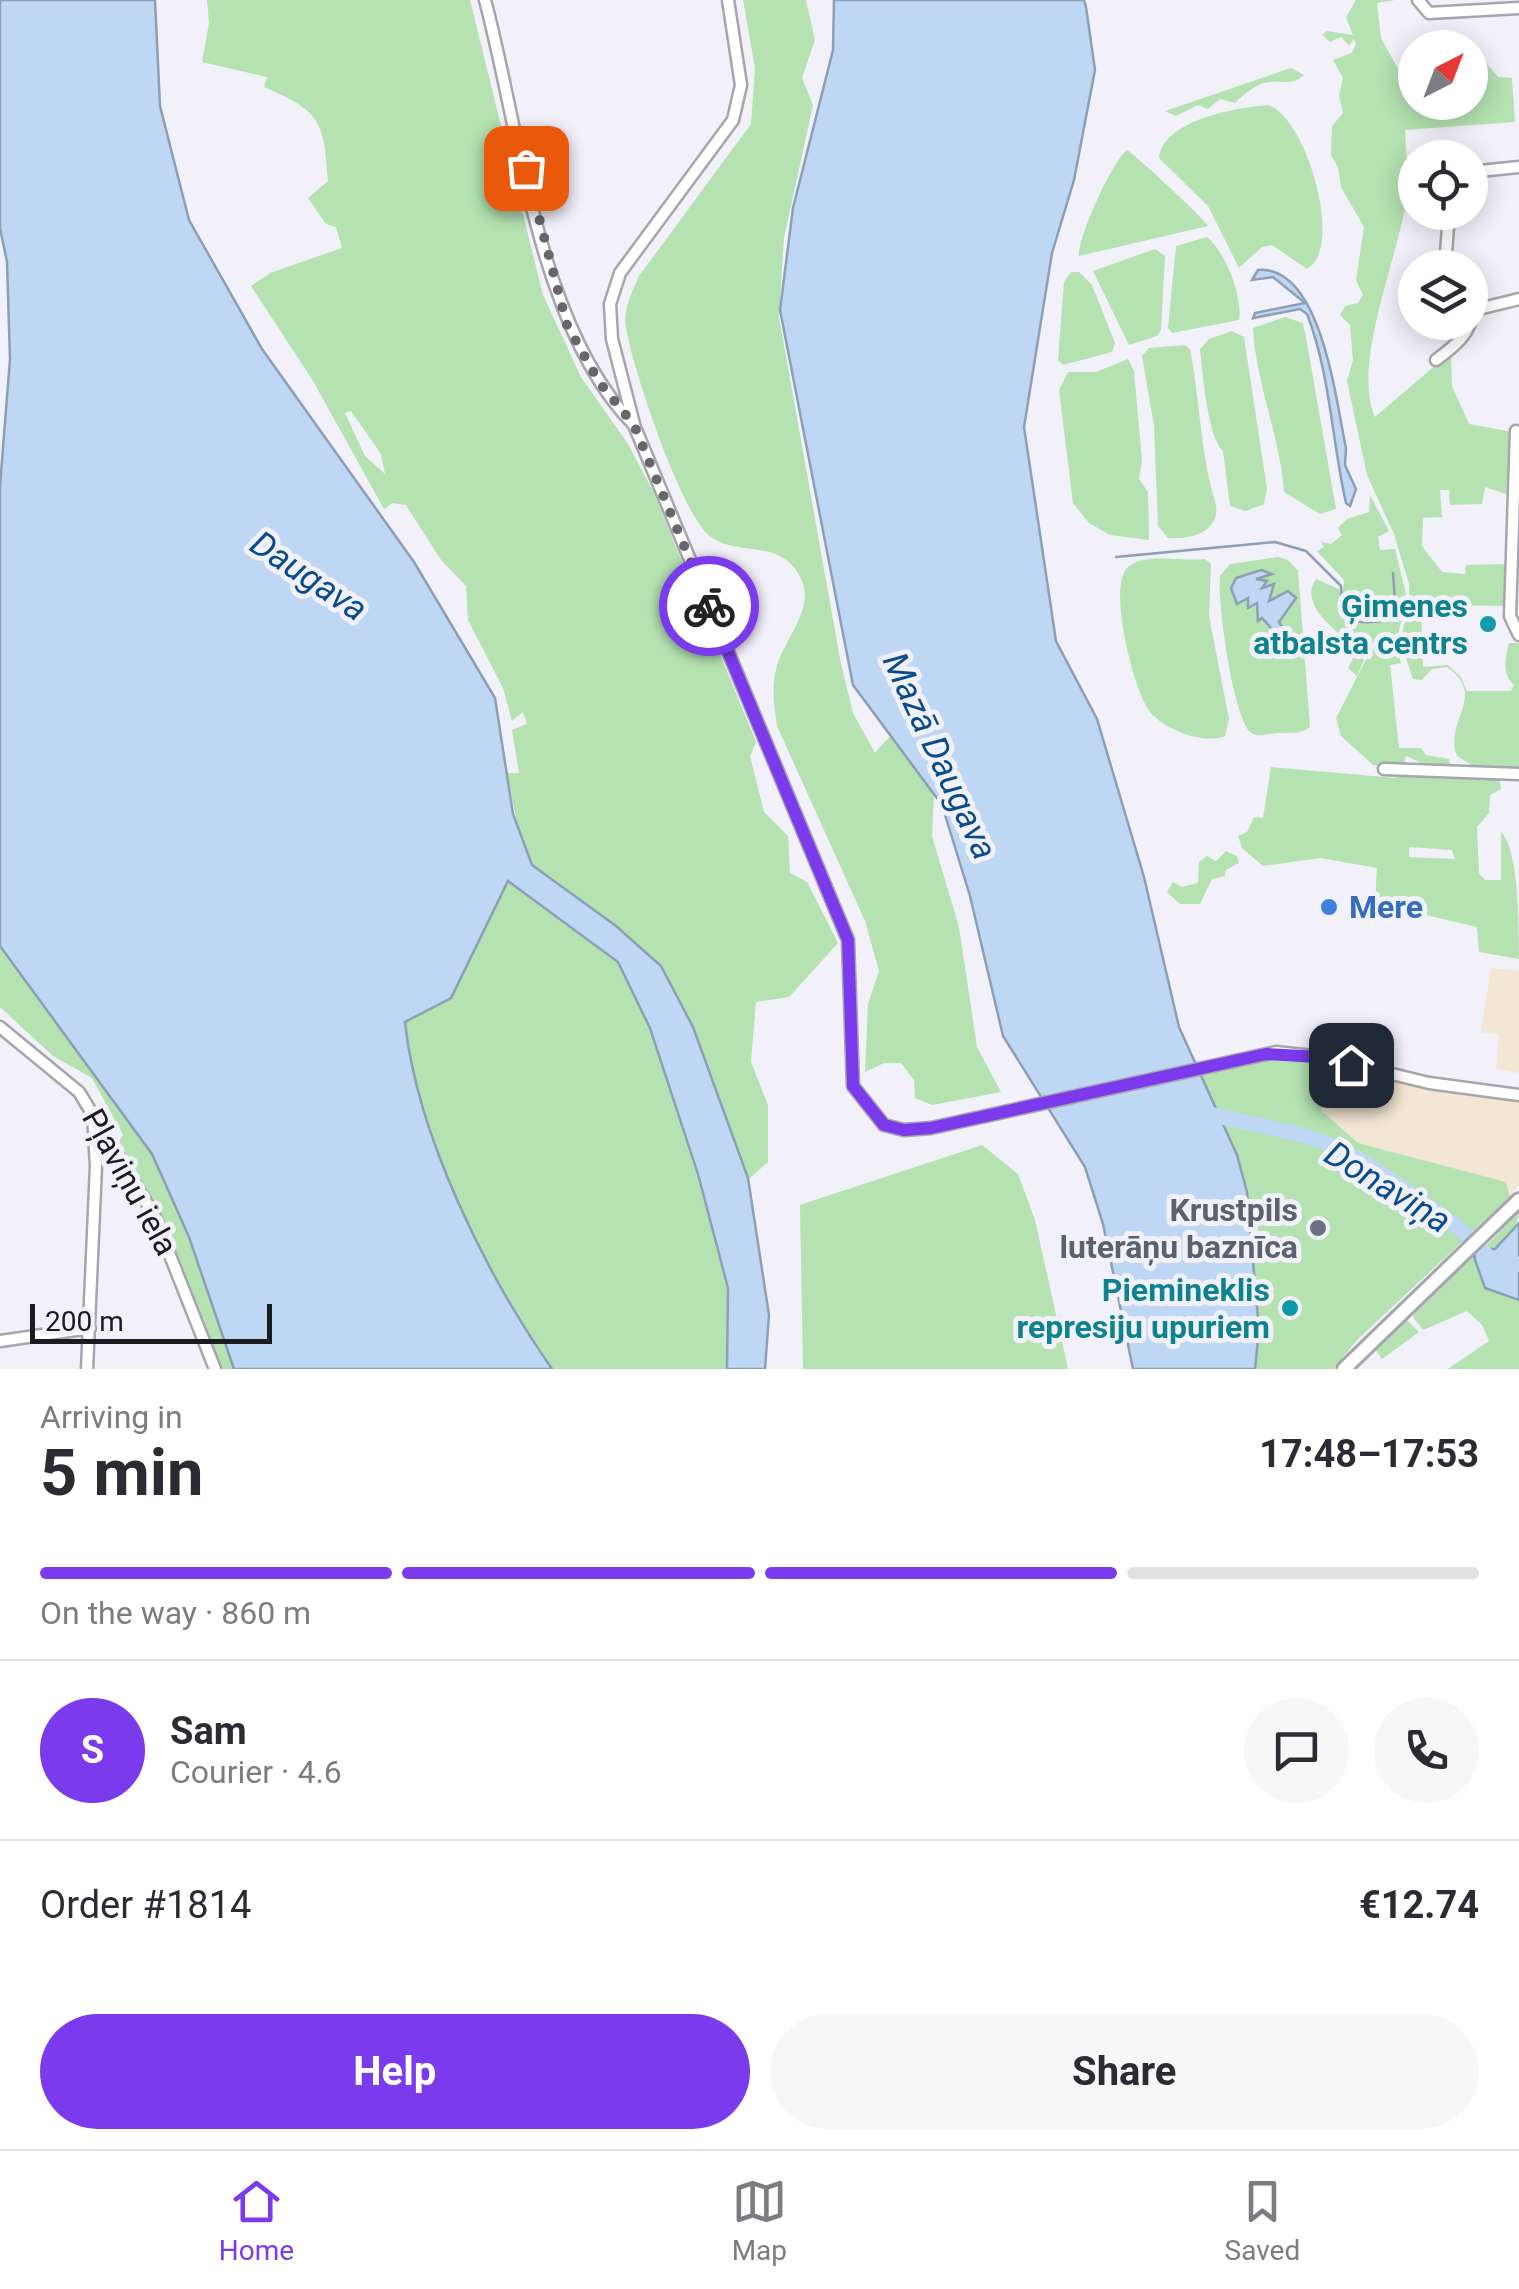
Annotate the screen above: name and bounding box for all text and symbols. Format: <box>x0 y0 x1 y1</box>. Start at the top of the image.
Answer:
north arrow <box>1398 30 1488 120</box>
map controls <box>1398 30 1488 340</box>
pin <box>484 126 569 211</box>
button: locate <box>1398 140 1488 230</box>
icon: bag <box>499 141 554 196</box>
button: layers <box>1398 250 1488 340</box>
water label: Daugava <box>243 523 375 630</box>
courier <box>659 556 759 656</box>
icon: bike <box>682 579 737 634</box>
place label: Ģimenes atbalsta centrs <box>1253 587 1468 662</box>
marker: Ģimenes atbalsta centrs <box>1477 613 1499 635</box>
water label: Mazā Daugava <box>874 646 1005 866</box>
place label: Mere <box>1349 888 1423 926</box>
marker: Mere <box>1318 896 1340 918</box>
pin <box>1309 1023 1394 1108</box>
icon: home <box>1324 1038 1379 1093</box>
street label: Pļaviņu iela <box>74 1102 186 1262</box>
water label: Donaviņa <box>1317 1133 1458 1242</box>
place label: Krustpils luterāņu baznīca <box>1059 1191 1298 1266</box>
marker: Krustpils luterāņu baznīca <box>1307 1217 1329 1239</box>
place label: Piemineklis represiju upuriem <box>1016 1271 1270 1346</box>
marker: Piemineklis represiju upuriem <box>1279 1297 1301 1319</box>
scale bar <box>30 1299 272 1344</box>
text: 200 m <box>45 1305 124 1338</box>
text: Arriving in <box>40 1398 183 1436</box>
text: 17:48–17:53 <box>1259 1432 1479 1476</box>
text: 5 min <box>40 1435 203 1511</box>
text: On the way · 860 m <box>40 1594 311 1632</box>
button: chat <box>1244 1698 1349 1803</box>
button: phone <box>1374 1698 1479 1803</box>
text: Sam <box>170 1709 247 1753</box>
text: S <box>81 1728 104 1772</box>
text: Courier · 4.6 <box>170 1753 342 1791</box>
text: Order #1814 <box>40 1883 251 1927</box>
text: €12.74 <box>1359 1883 1479 1927</box>
button: Help <box>40 2014 750 2129</box>
button: Share <box>770 2014 1479 2129</box>
tab: Home <box>219 2174 294 2267</box>
tab: Map <box>732 2174 787 2267</box>
tab: Saved <box>1225 2174 1300 2267</box>

